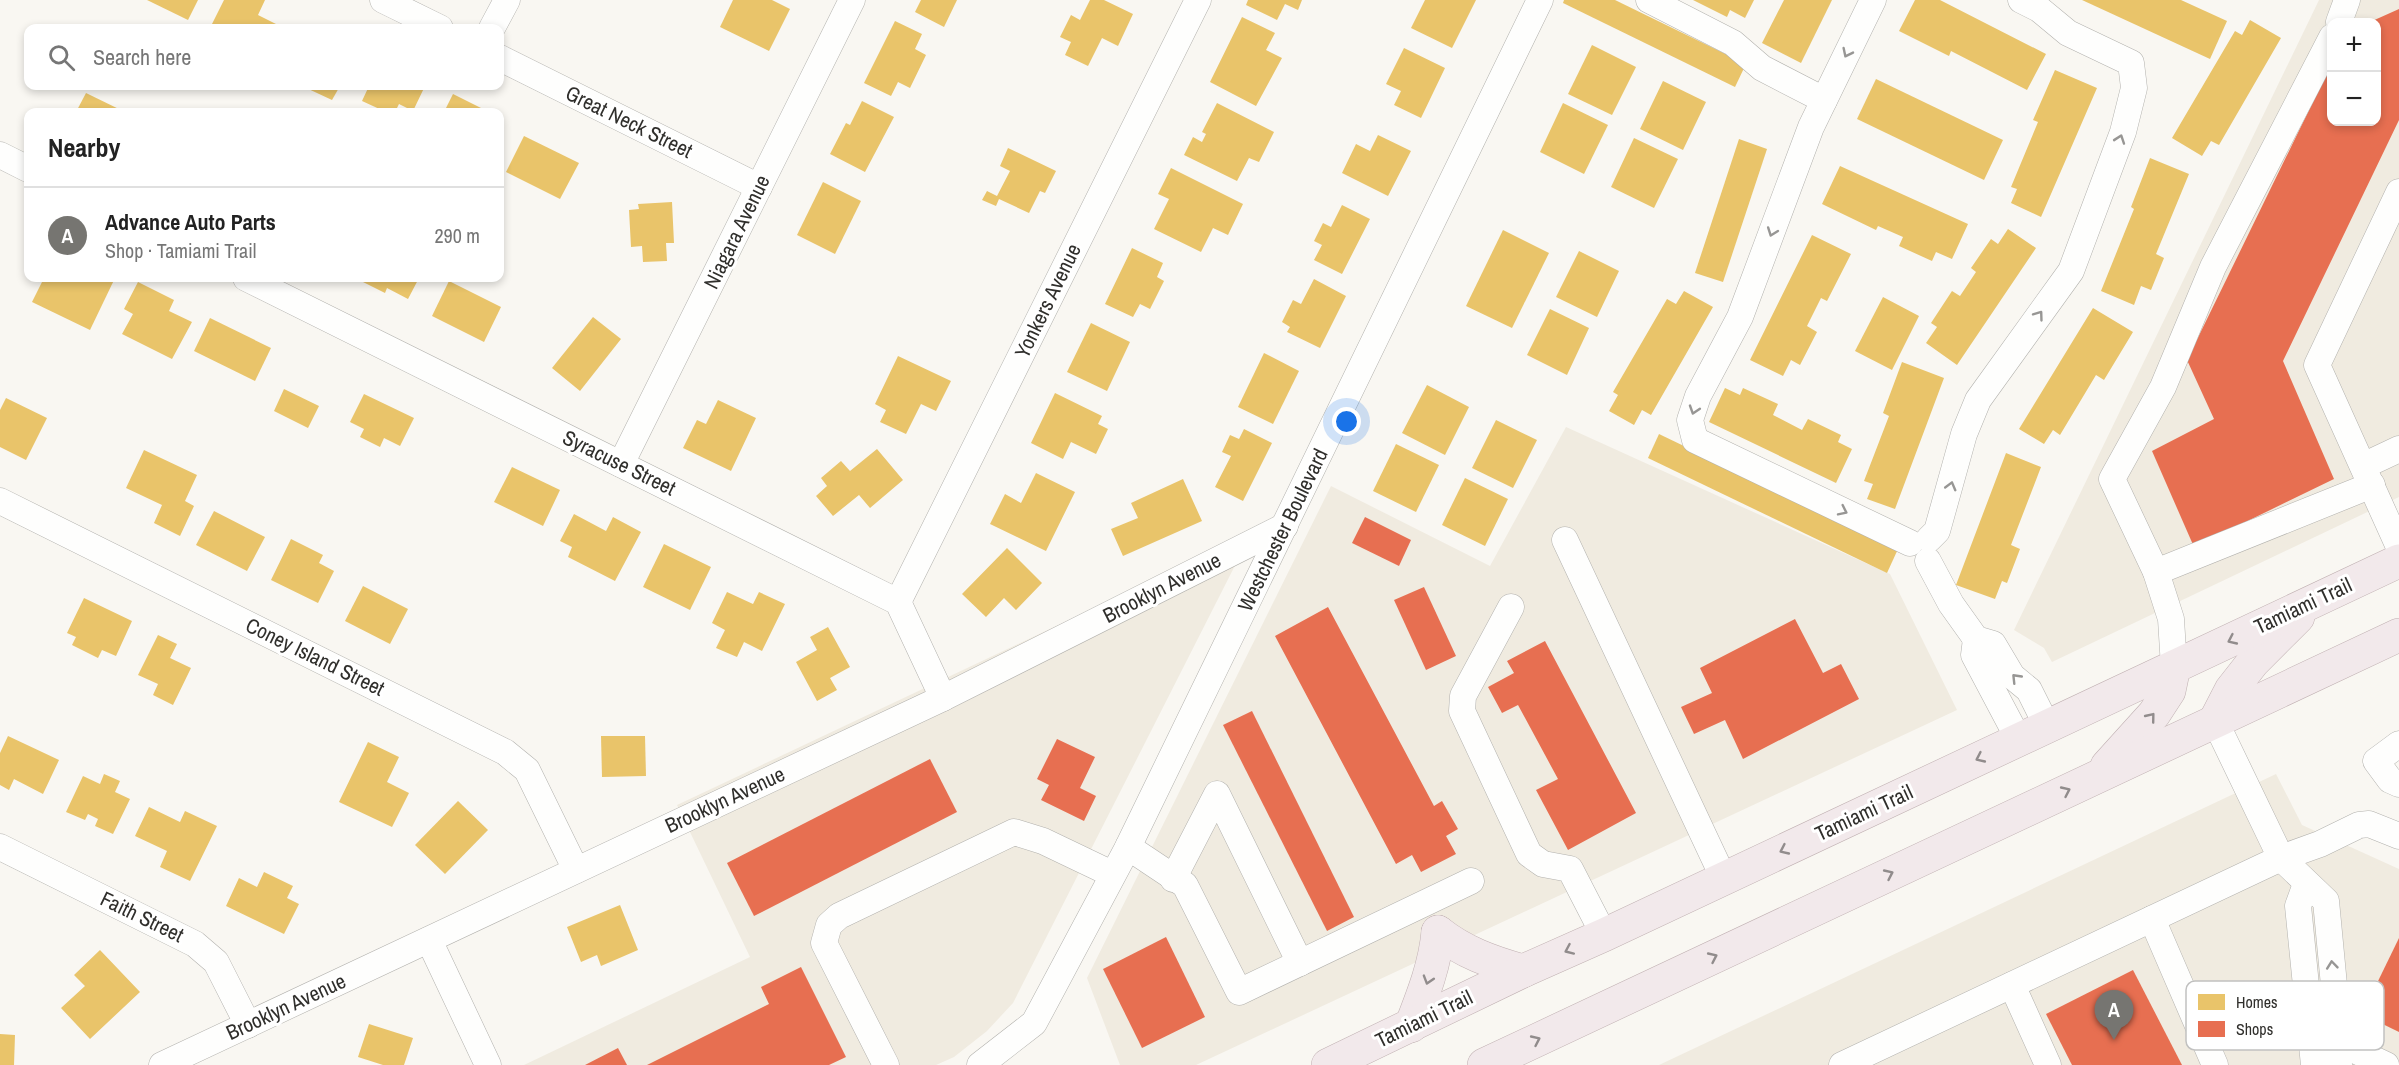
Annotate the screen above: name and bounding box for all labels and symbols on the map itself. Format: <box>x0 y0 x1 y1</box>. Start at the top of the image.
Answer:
one-way arrow <box>1843 46 1854 57</box>
street label: Great Neck Street <box>561 78 698 165</box>
one-way arrow <box>2113 134 2126 145</box>
street label: Niagara Avenue <box>697 170 777 294</box>
one-way arrow <box>1767 227 1780 237</box>
street label: Yonkers Avenue <box>1007 239 1088 363</box>
one-way arrow <box>2032 310 2043 321</box>
one-way arrow <box>1689 404 1701 415</box>
your location <box>1332 407 1361 436</box>
street label: Syracuse Street <box>558 423 681 503</box>
street label: Westchester Boulevard <box>1231 444 1335 616</box>
one-way arrow <box>1943 481 1956 491</box>
one-way arrow <box>1837 504 1848 516</box>
street label: Brooklyn Avenue <box>1098 545 1226 630</box>
street label: Tamiami Trail <box>2249 570 2356 641</box>
street label: Coney Island Street <box>241 610 390 703</box>
one-way arrow <box>2228 632 2239 644</box>
one-way arrow <box>2013 674 2024 685</box>
one-way arrow <box>2144 713 2155 724</box>
one-way arrow <box>1975 751 1986 763</box>
street label: Brooklyn Avenue <box>660 759 789 840</box>
street label: Tamiami Trail <box>1810 777 1917 848</box>
one-way arrow <box>2059 787 2070 799</box>
one-way arrow <box>1780 843 1791 855</box>
one-way arrow <box>1883 870 1894 882</box>
street label: Faith Street <box>96 884 189 949</box>
one-way arrow <box>1565 943 1576 955</box>
one-way arrow <box>1706 953 1717 965</box>
one-way arrow <box>2326 960 2339 969</box>
street label: Brooklyn Avenue <box>221 966 350 1047</box>
one-way arrow <box>1423 974 1435 985</box>
legend <box>2186 981 2384 1050</box>
street label: Tamiami Trail <box>1370 983 1477 1055</box>
pin: A <box>2094 990 2134 1040</box>
text: Homes <box>2236 991 2278 1013</box>
text: Shops <box>2236 1018 2273 1040</box>
one-way arrow <box>1530 1036 1541 1048</box>

